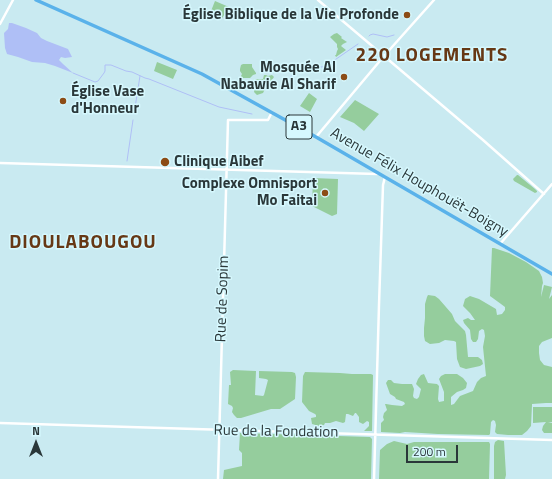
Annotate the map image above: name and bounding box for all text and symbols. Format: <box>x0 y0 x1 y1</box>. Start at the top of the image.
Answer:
place label: Église Biblique de la Vie Profonde <box>183 6 399 24</box>
marker: Église Biblique de la Vie Profonde <box>402 10 412 20</box>
district label: 220 LOGEMENTS <box>356 45 508 67</box>
place label: Mosquée Al Nabawie Al Sharif <box>220 59 336 94</box>
marker: Mosquée Al Nabawie Al Sharif <box>339 72 349 82</box>
place label: Église Vase d'Honneur <box>71 83 144 118</box>
marker: Église Vase d'Honneur <box>58 96 68 106</box>
road number: A3 <box>286 115 312 139</box>
street label: Avenue Félix Houphouët-Boigny <box>327 125 511 241</box>
place label: Clinique Aibef <box>174 153 264 171</box>
marker: Clinique Aibef <box>159 156 171 168</box>
place label: Complexe Omnisport Mo Faitai <box>182 175 317 210</box>
marker: Complexe Omnisport Mo Faitai <box>320 188 330 198</box>
district label: DIOULABOUGOU <box>9 232 157 254</box>
street label: Rue de Sopim <box>212 255 234 343</box>
street label: Rue de la Fondation <box>214 422 338 442</box>
north arrow <box>16 423 56 463</box>
text: N <box>32 423 40 439</box>
scale bar <box>408 437 460 463</box>
text: 200 m <box>413 442 446 461</box>

